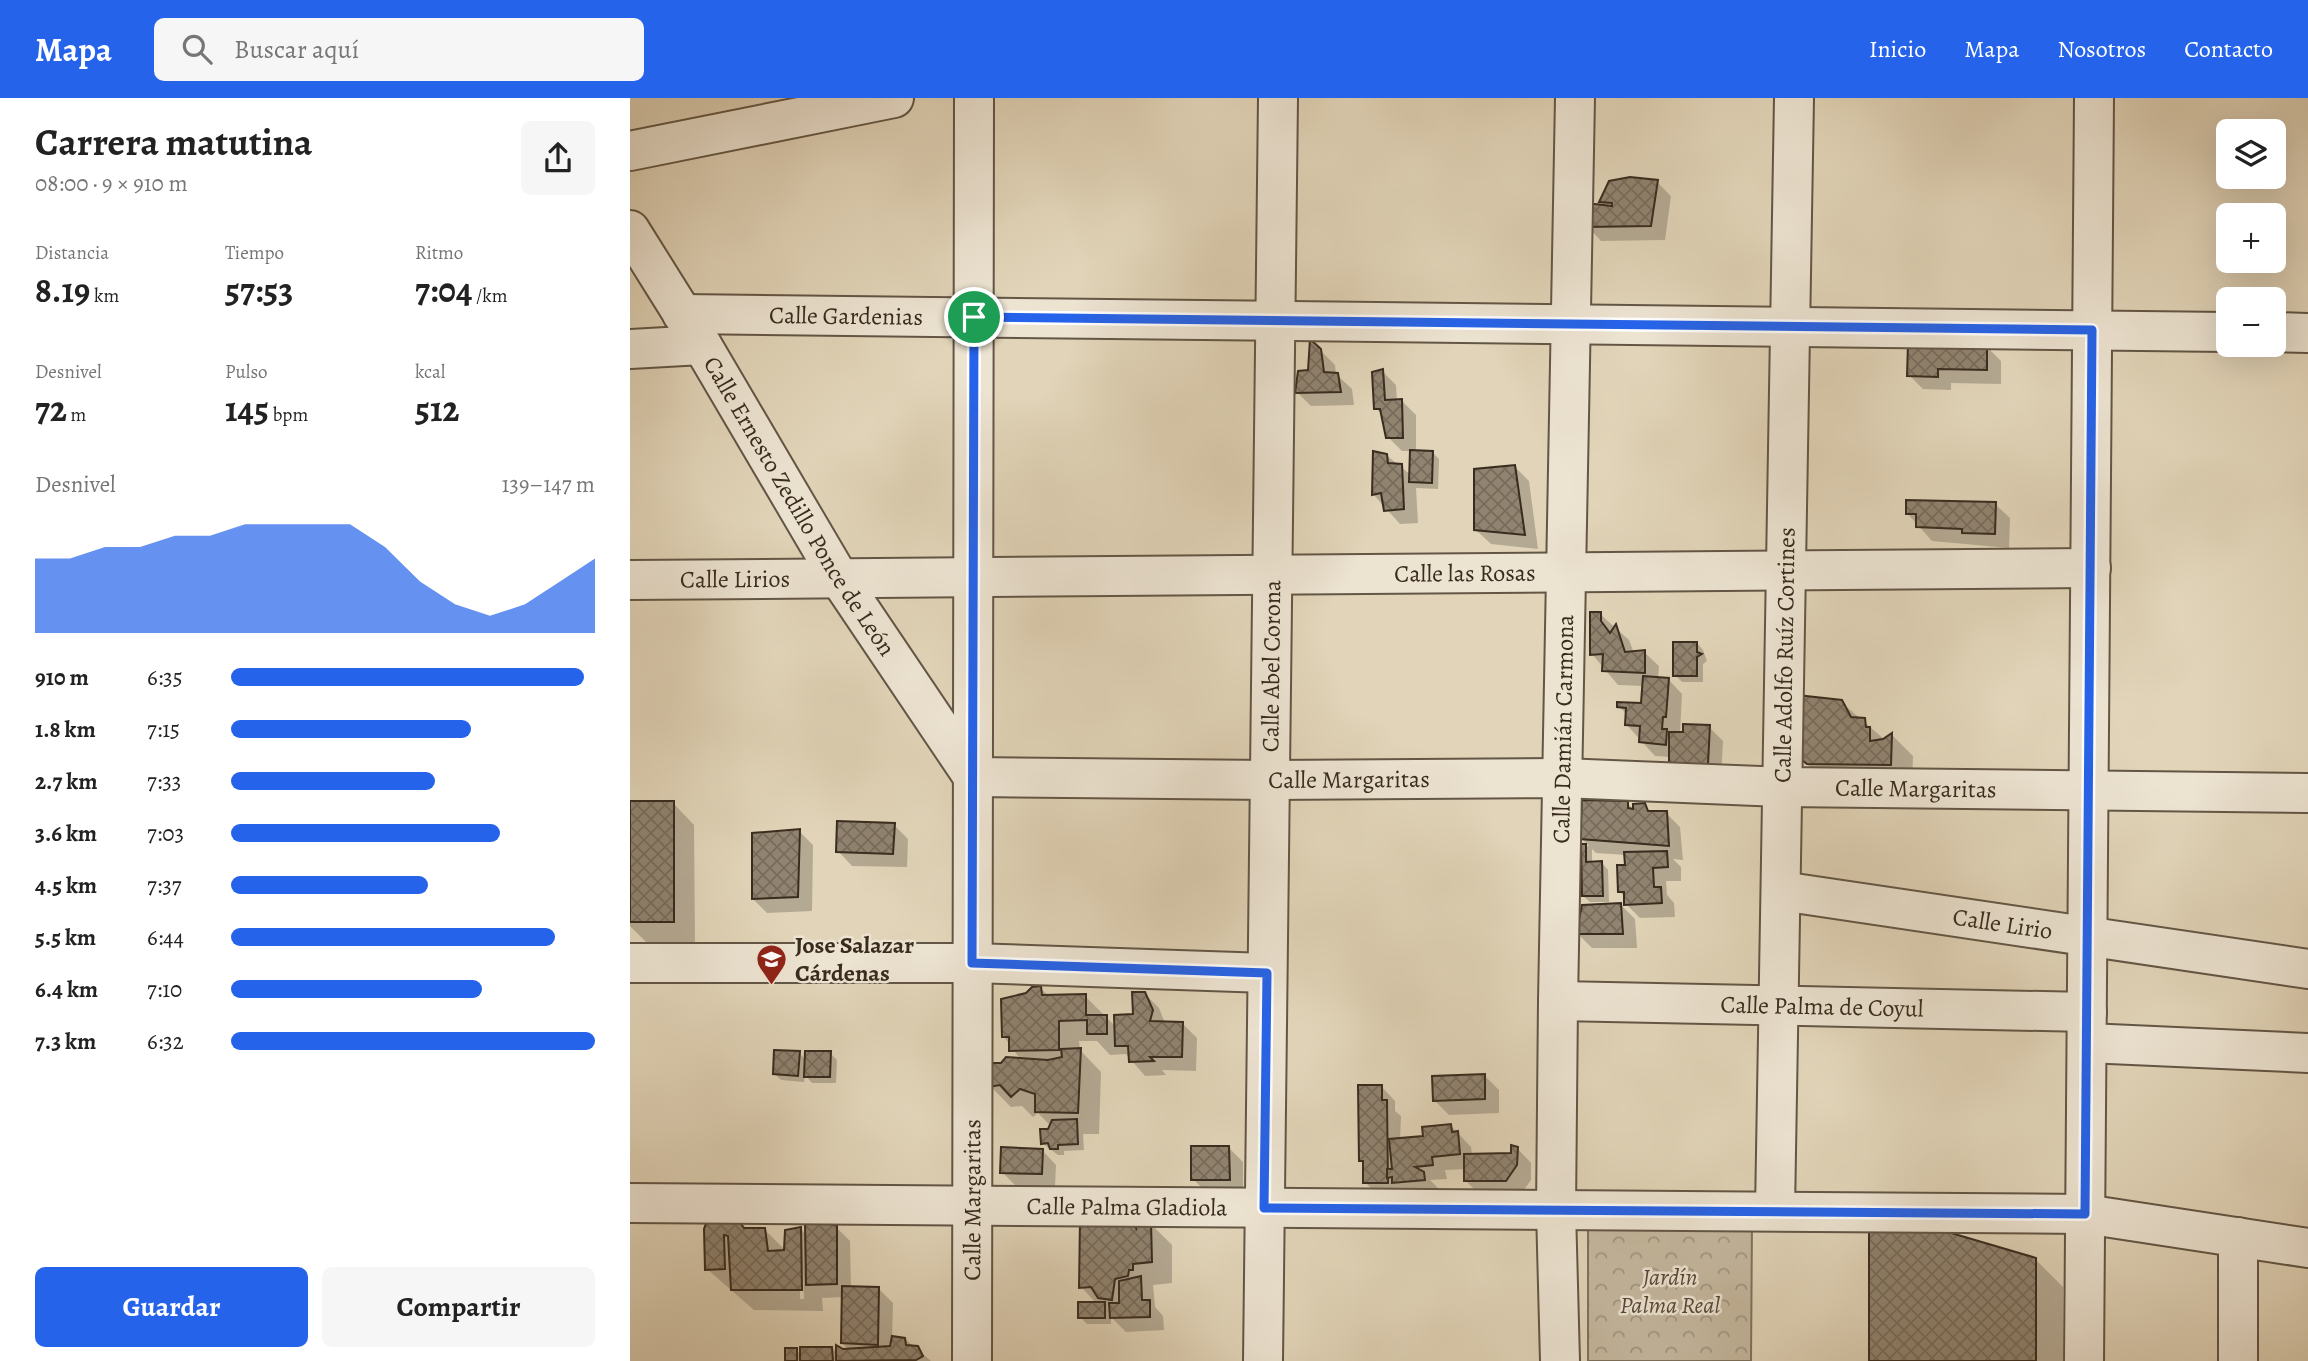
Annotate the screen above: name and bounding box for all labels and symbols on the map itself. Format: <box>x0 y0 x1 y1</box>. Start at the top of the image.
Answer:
pin <box>944 287 1004 347</box>
street label: Calle Gardenias <box>769 299 923 333</box>
street label: Calle Ernesto Zedillo Ponce de León <box>696 350 903 662</box>
street label: Calle Adolfo Ruíz Cortines <box>1766 527 1803 783</box>
street label: Calle las Rosas <box>1394 557 1536 590</box>
street label: Calle Lirios <box>680 563 790 596</box>
street label: Calle Abel Corona <box>1254 579 1288 752</box>
street label: Calle Damián Carmona <box>1545 613 1581 844</box>
street label: Calle Margaritas <box>1268 763 1430 796</box>
street label: Calle Margaritas <box>1835 772 1997 805</box>
street label: Calle Lirio <box>1951 901 2055 947</box>
place label: Jose Salazar Cárdenas <box>795 929 914 989</box>
school or university icon: Jose Salazar Cárdenas <box>755 942 789 986</box>
street label: Calle Palma de Coyul <box>1720 988 1924 1025</box>
street label: Calle Margaritas <box>956 1119 988 1281</box>
street label: Calle Palma Gladiola <box>1027 1190 1228 1224</box>
park label: Jardín Palma Real <box>1620 1261 1720 1321</box>

